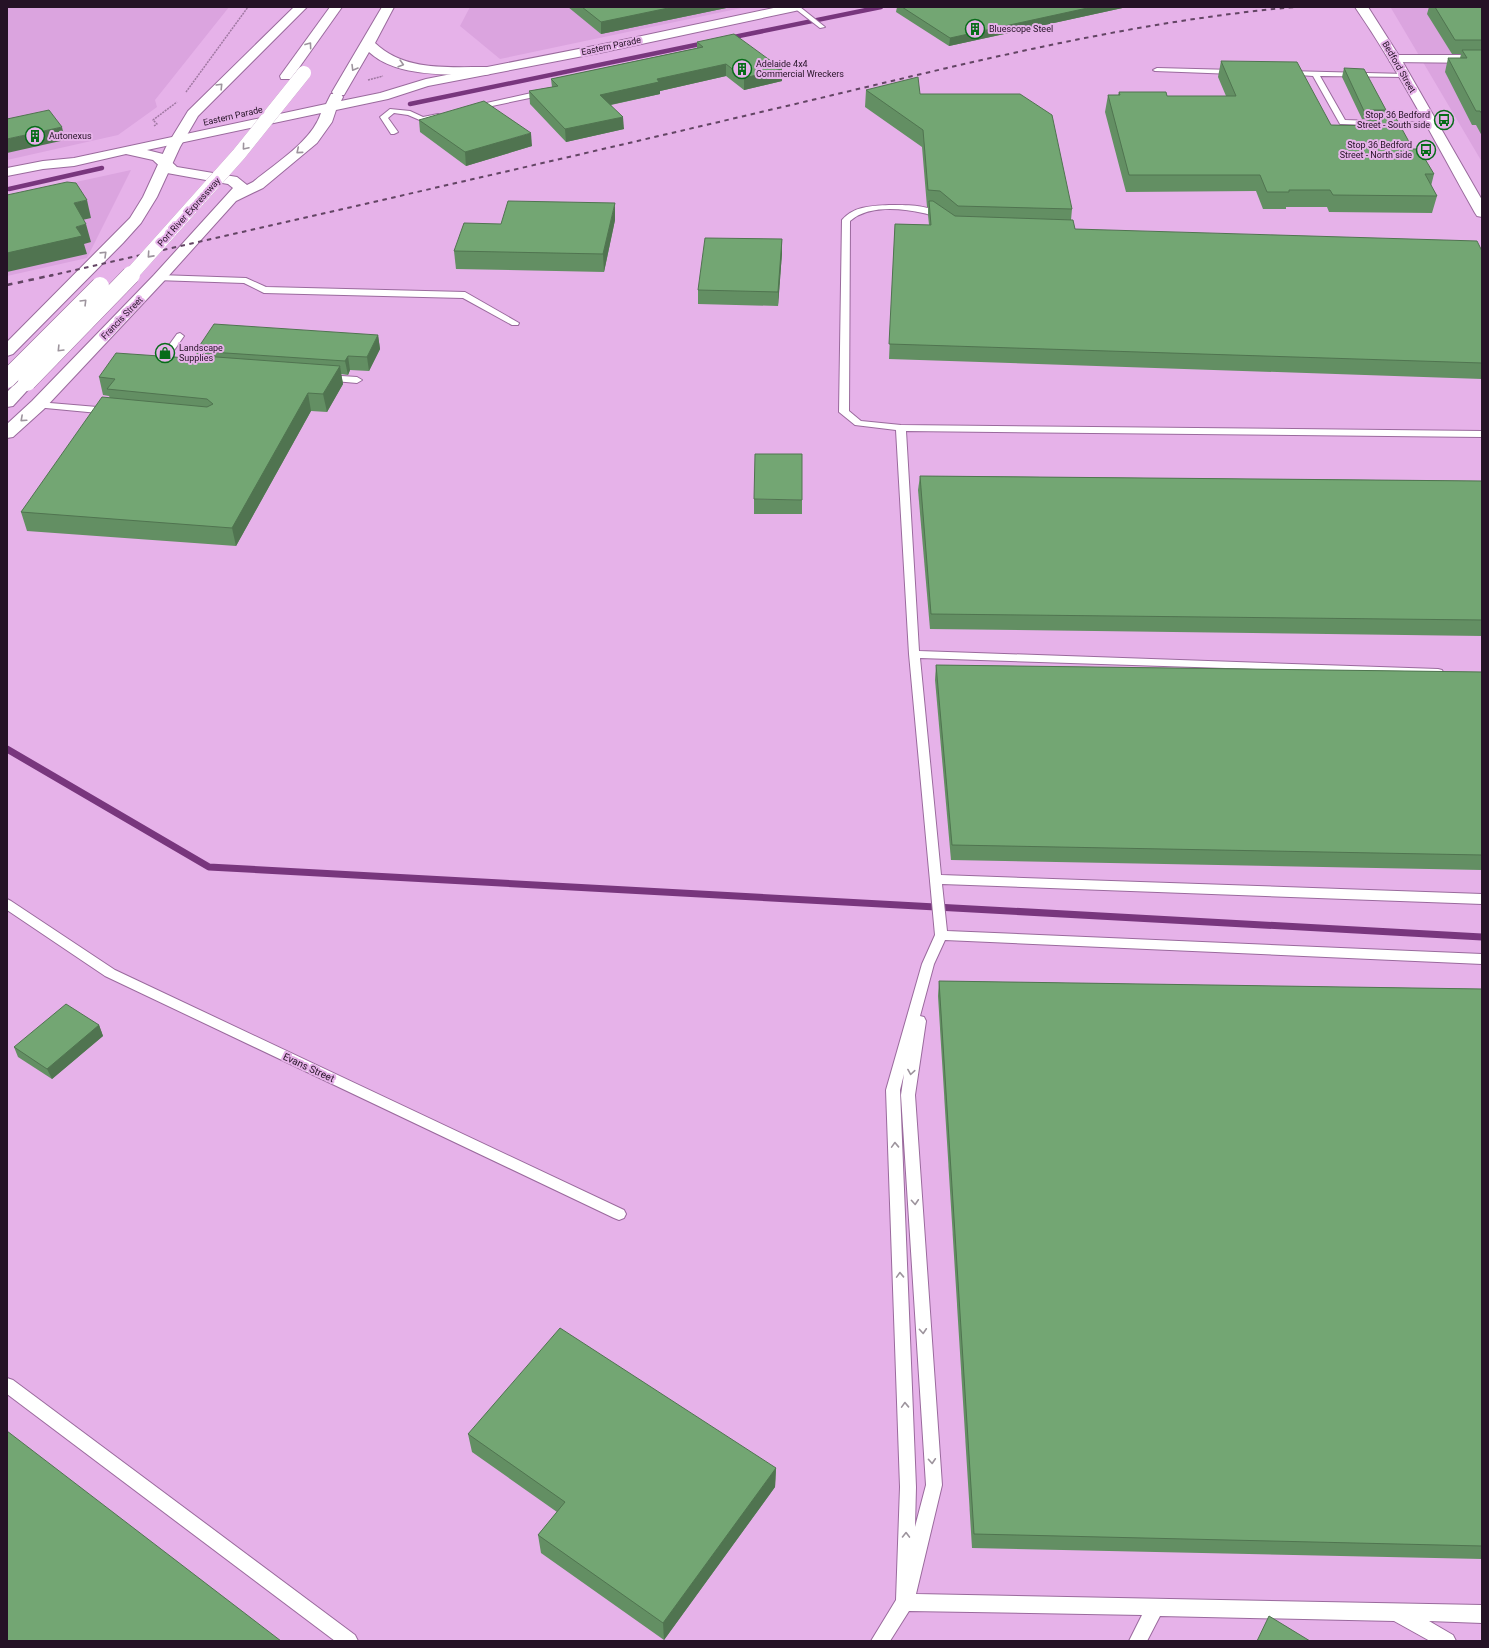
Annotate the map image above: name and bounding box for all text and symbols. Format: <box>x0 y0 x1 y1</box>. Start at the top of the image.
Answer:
building icon: Bluescope Steel <box>964 18 986 40</box>
place label: Bluescope Steel <box>989 24 1053 34</box>
street label: Eastern Parade <box>580 35 642 57</box>
street label: Bedford Street <box>1380 39 1418 95</box>
one-way arrow <box>304 42 312 49</box>
building icon: Adelaide 4x4 Commercial Wreckers <box>731 58 753 80</box>
one-way arrow <box>397 59 404 68</box>
place label: Adelaide 4x4 Commercial Wreckers <box>756 59 844 79</box>
one-way arrow <box>351 64 358 71</box>
one-way arrow <box>215 83 223 91</box>
street label: Eastern Parade <box>202 104 264 128</box>
bus stop icon: Stop 36 Bedford Street - South side <box>1433 109 1455 131</box>
place label: Stop 36 Bedford Street - South side <box>1357 110 1430 130</box>
building icon: Autonexus <box>24 125 46 147</box>
place label: Autonexus <box>49 131 92 141</box>
bus stop icon: Stop 36 Bedford Street - North side <box>1415 139 1437 161</box>
place label: Stop 36 Bedford Street - North side <box>1340 140 1412 160</box>
one-way arrow <box>243 142 250 149</box>
one-way arrow <box>296 147 304 154</box>
street label: Port River Expressway <box>156 175 223 248</box>
one-way arrow <box>147 250 155 258</box>
one-way arrow <box>99 251 107 259</box>
street label: Francis Street <box>99 295 145 341</box>
one-way arrow <box>79 299 87 307</box>
shop icon: Landscape Supplies <box>154 342 176 364</box>
place label: Landscape Supplies <box>179 343 223 363</box>
one-way arrow <box>57 344 65 352</box>
one-way arrow <box>20 414 27 421</box>
street label: Evans Street <box>281 1051 336 1084</box>
one-way arrow <box>907 1069 916 1075</box>
one-way arrow <box>891 1142 899 1148</box>
one-way arrow <box>910 1199 919 1205</box>
one-way arrow <box>896 1272 904 1278</box>
one-way arrow <box>919 1328 928 1334</box>
one-way arrow <box>900 1402 909 1408</box>
one-way arrow <box>928 1458 936 1464</box>
one-way arrow <box>902 1532 911 1538</box>

